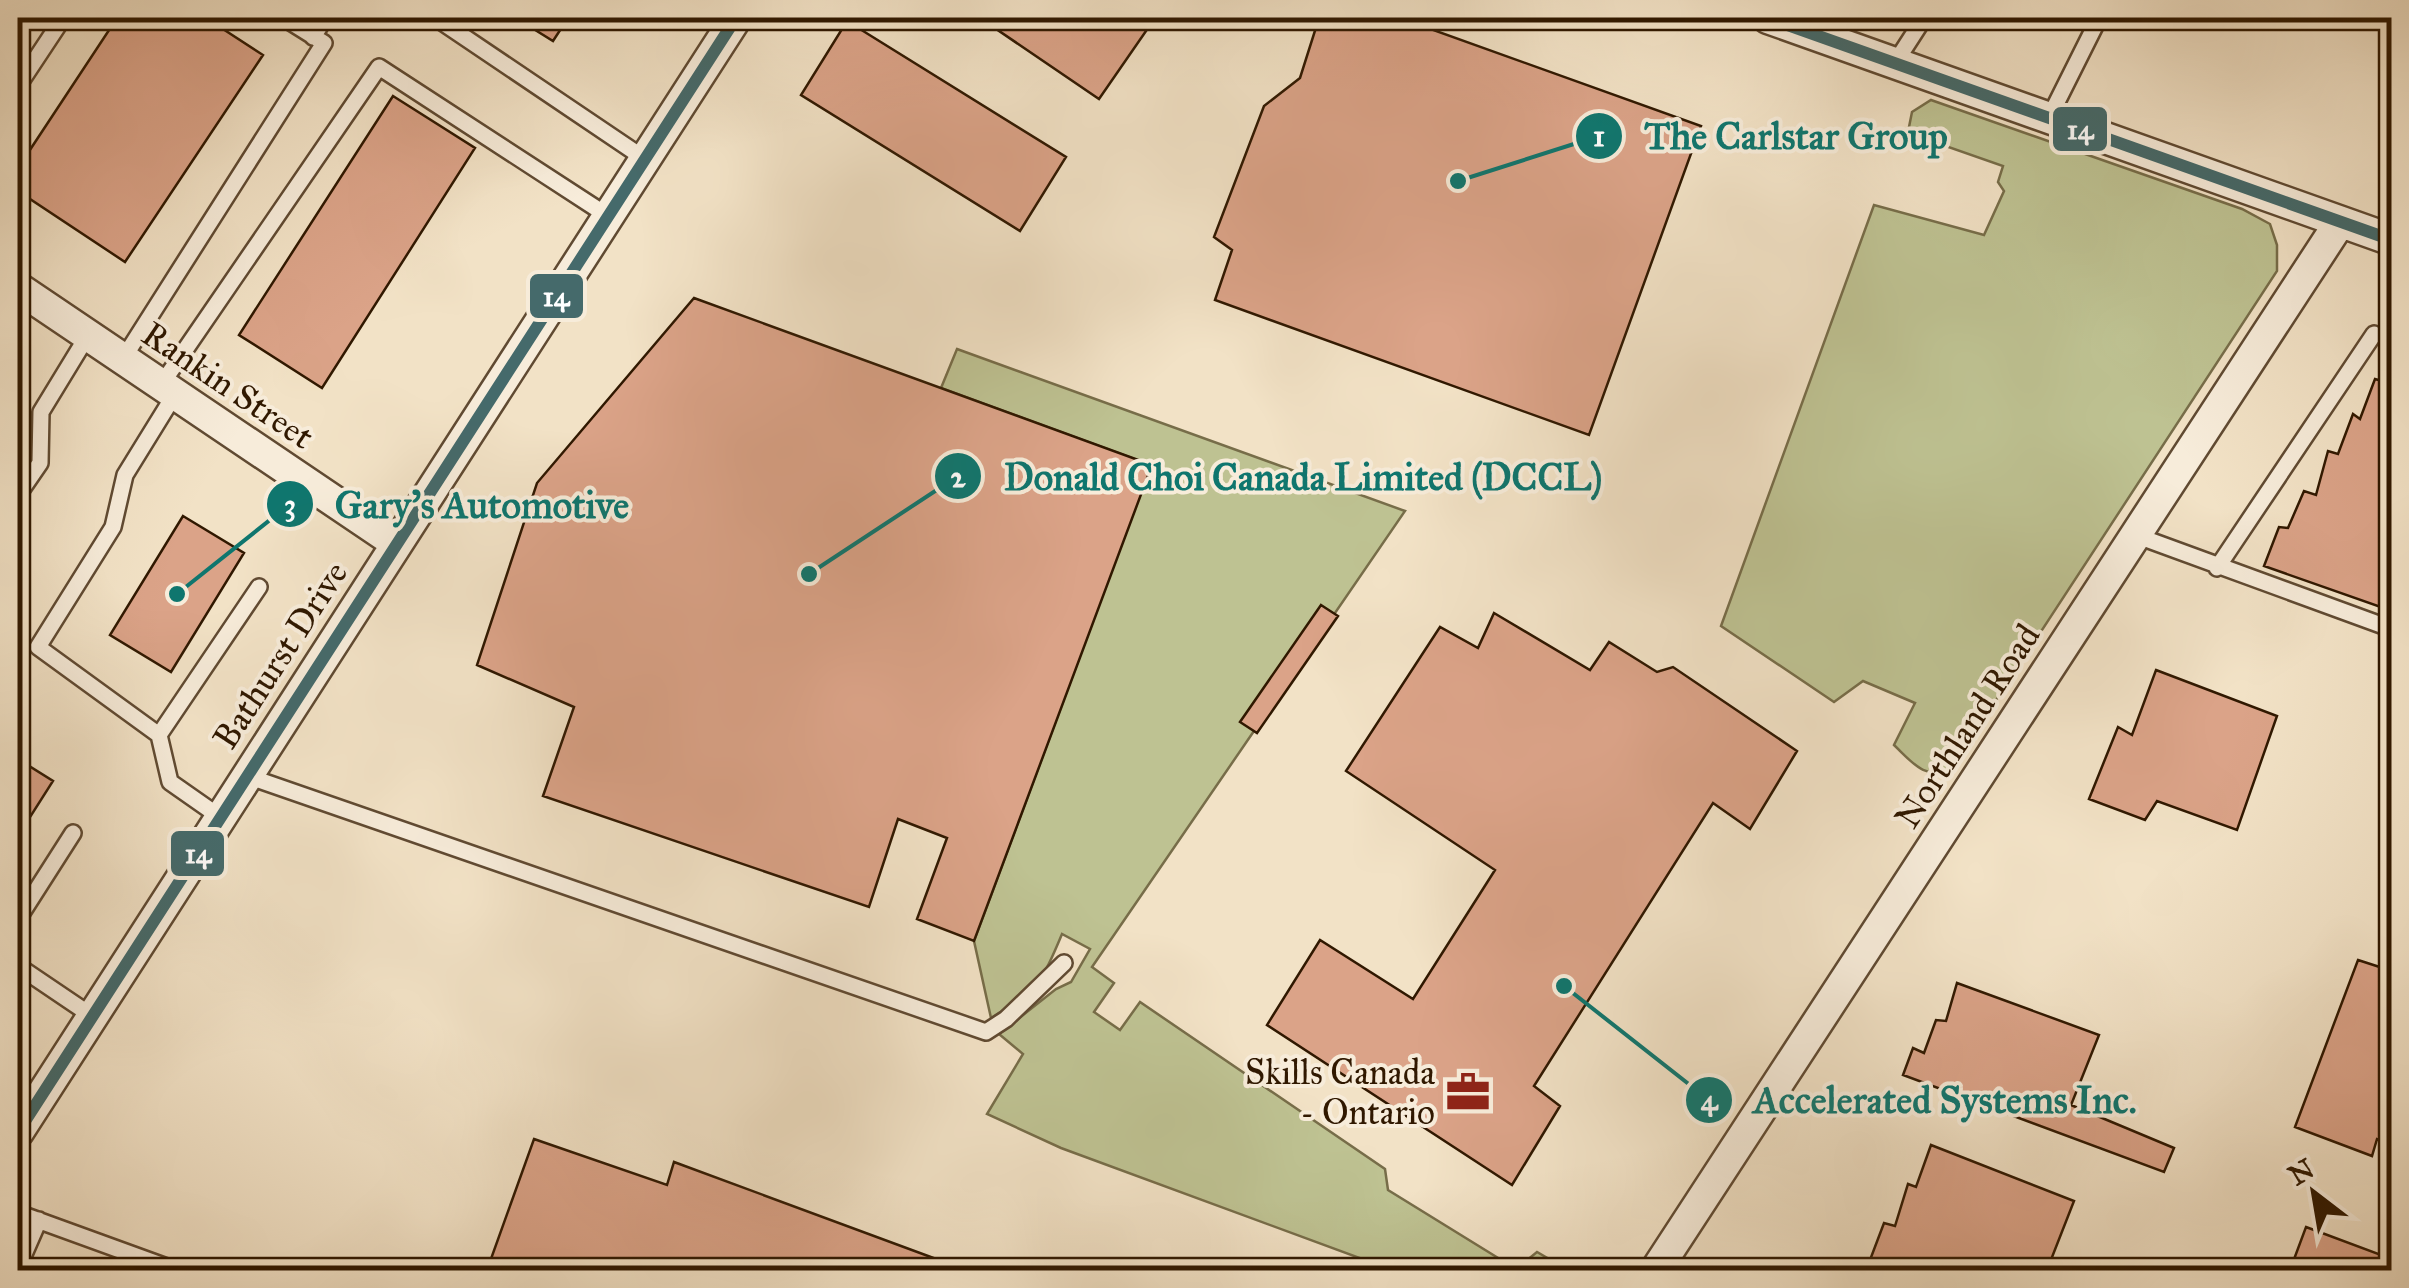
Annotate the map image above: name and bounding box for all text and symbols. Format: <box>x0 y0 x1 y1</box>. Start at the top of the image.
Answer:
callout: The Carlstar Group <box>1574 102 1968 170</box>
line badge: 14 <box>2051 105 2109 153</box>
text: 14 <box>2067 112 2095 147</box>
text: The Carlstar Group <box>1644 113 1948 159</box>
text: 1 <box>1593 118 1605 154</box>
line badge: 14 <box>528 272 585 320</box>
text: 14 <box>543 279 571 314</box>
street label: Rankin Street <box>134 312 322 459</box>
callout: Donald Choi Canada Limited (DCCL) <box>933 442 1622 510</box>
text: Donald Choi Canada Limited (DCCL) <box>1004 454 1602 501</box>
text: 2 <box>951 459 967 495</box>
callout: Gary's Automotive <box>265 470 650 538</box>
text: Gary's Automotive <box>335 482 629 528</box>
text: 3 <box>284 487 296 523</box>
street label: Bathurst Drive <box>204 553 357 757</box>
street label: Northland Road <box>1885 616 2050 836</box>
line badge: 14 <box>169 829 226 878</box>
text: 14 <box>185 836 213 871</box>
place label: Skills Canada - Ontario <box>1245 1051 1435 1134</box>
callout: Accelerated Systems Inc. <box>1684 1066 2157 1134</box>
office icon: Skills Canada - Ontario <box>1444 1068 1492 1116</box>
text: Accelerated Systems Inc. <box>1751 1077 2137 1123</box>
text: 4 <box>1701 1082 1719 1118</box>
north arrow <box>2264 1143 2364 1243</box>
text: N <box>2282 1151 2321 1193</box>

